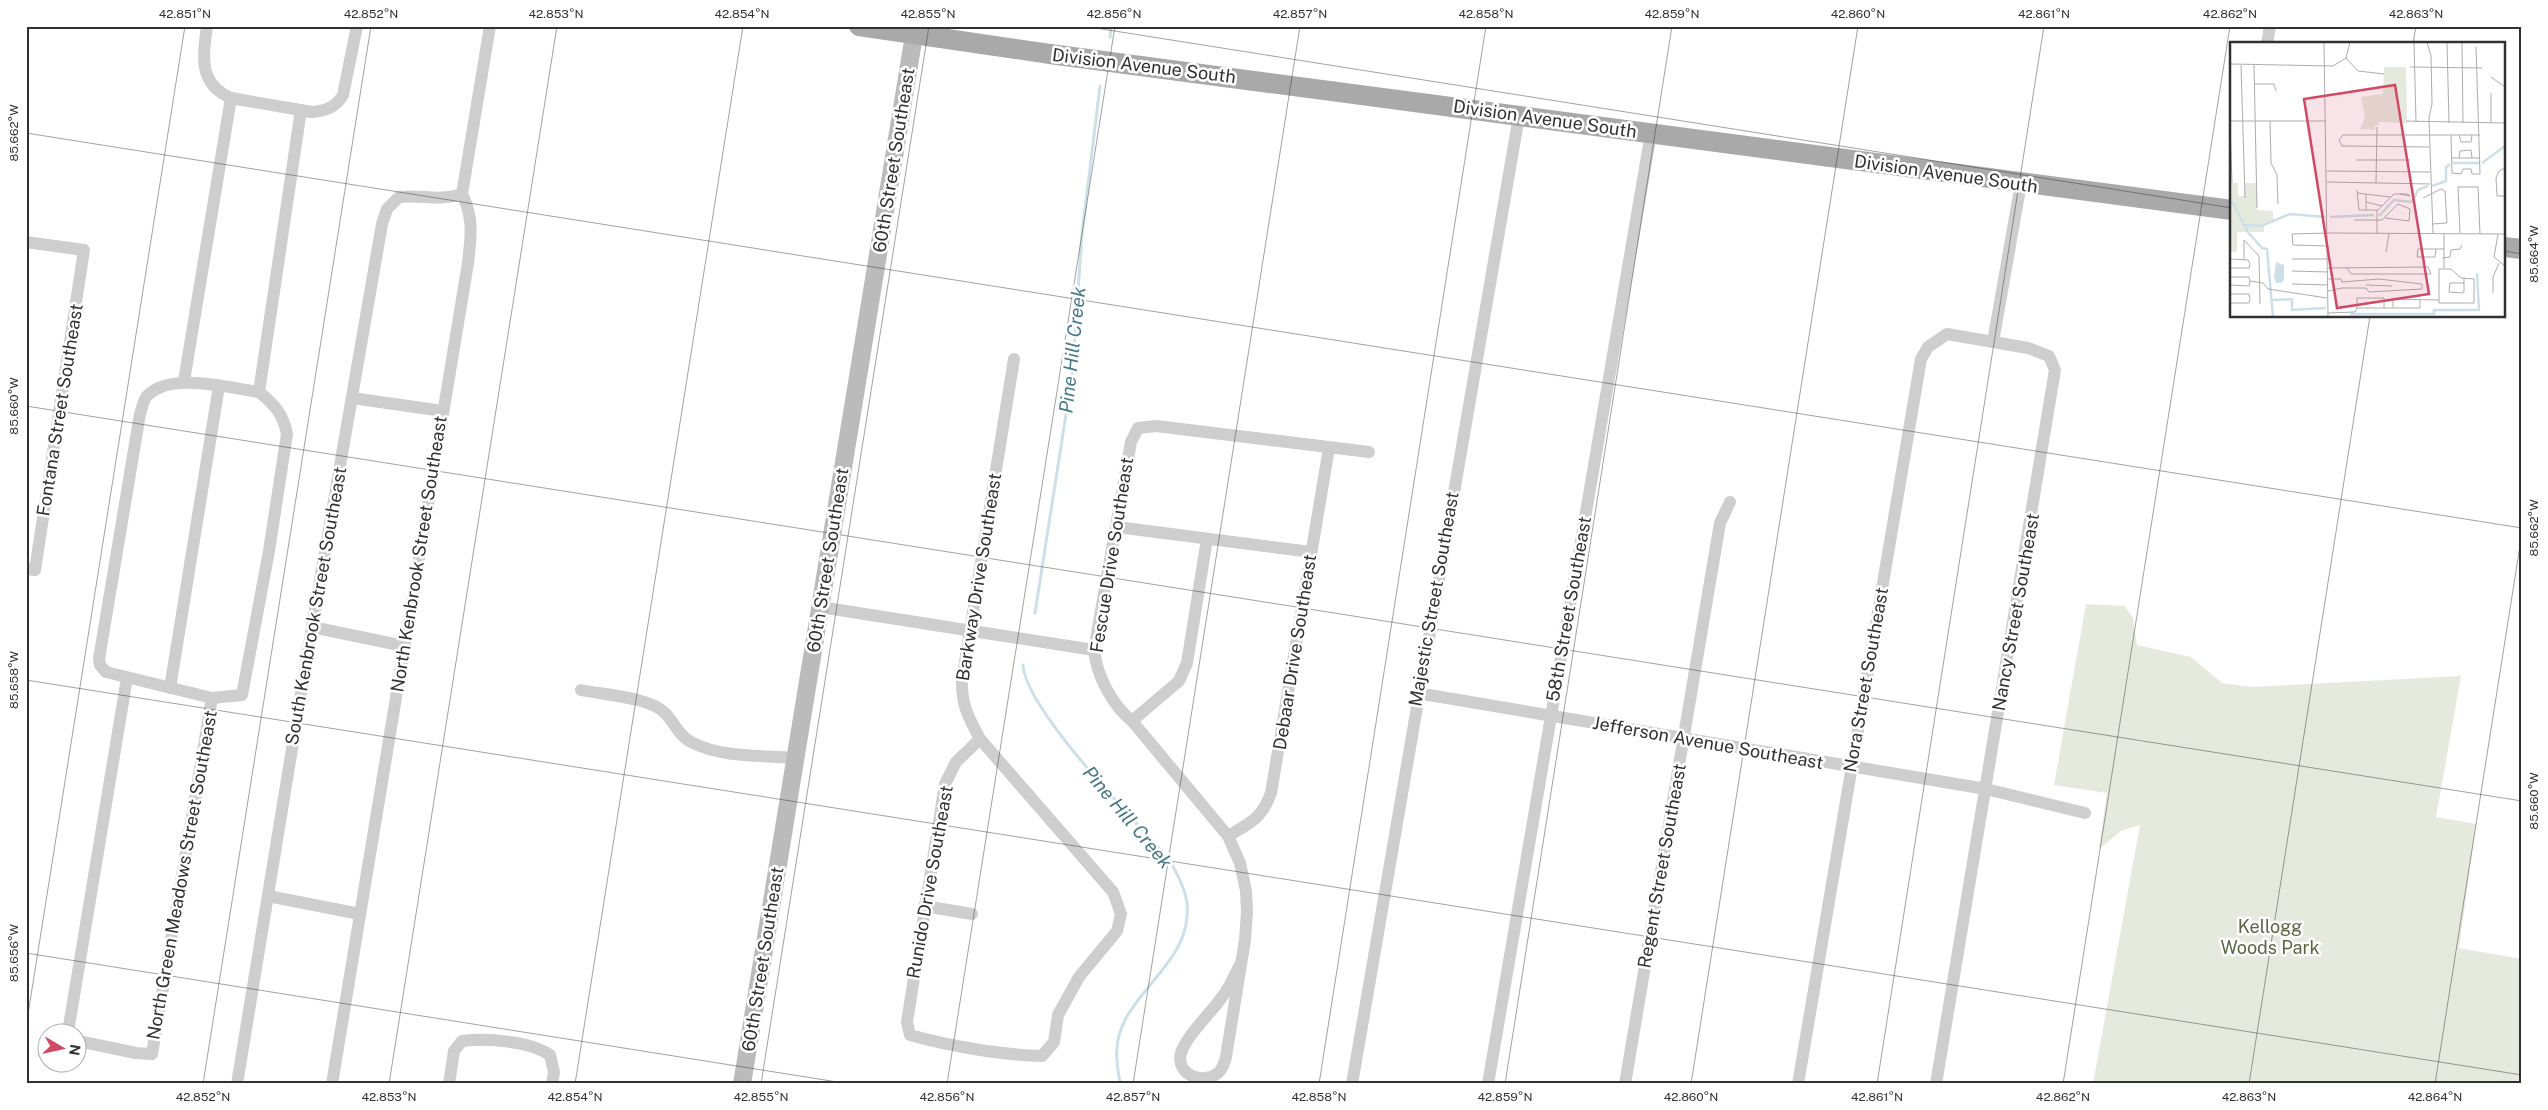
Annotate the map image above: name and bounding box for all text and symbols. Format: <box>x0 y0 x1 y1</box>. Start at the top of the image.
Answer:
text: 42.851°N <box>159 7 211 21</box>
text: 42.852°N <box>344 7 398 21</box>
text: 42.853°N <box>528 7 584 21</box>
text: 42.854°N <box>715 7 770 21</box>
text: 42.855°N <box>900 7 956 21</box>
text: 42.856°N <box>1087 7 1141 21</box>
text: 42.857°N <box>1273 7 1327 21</box>
text: 42.858°N <box>1458 7 1514 21</box>
text: 42.859°N <box>1645 7 1699 21</box>
text: 42.860°N <box>1831 7 1885 21</box>
text: 42.861°N <box>2018 7 2070 21</box>
text: 42.862°N <box>2203 7 2257 21</box>
text: 42.863°N <box>2389 7 2443 21</box>
inset map <box>2230 42 2506 318</box>
street label: Division Avenue South <box>1051 44 1237 87</box>
street label: 60th Street Southeast <box>869 66 918 254</box>
street label: Division Avenue South <box>1452 95 1638 142</box>
text: 85.662°W <box>7 104 21 162</box>
street label: Division Avenue South <box>1853 150 2039 197</box>
text: 85.664°W <box>2527 225 2541 283</box>
water label: Pine Hill Creek <box>1054 285 1090 414</box>
street label: Fontana Street Southeast <box>32 302 87 518</box>
text: 85.660°W <box>7 377 21 435</box>
street label: North Kenbrook Street Southeast <box>386 414 451 694</box>
street label: Fescue Drive Southeast <box>1086 456 1137 654</box>
street label: South Kenbrook Street Southeast <box>281 465 350 747</box>
street label: 60th Street Southeast <box>803 466 852 654</box>
street label: Barkway Drive Southeast <box>952 472 1005 682</box>
street label: Majestic Street Southeast <box>1404 490 1463 708</box>
text: 85.662°W <box>2527 499 2541 557</box>
street label: Nancy Street Southeast <box>1988 511 2043 712</box>
street label: 58th Street Southeast <box>1542 515 1595 703</box>
street label: Debaar Drive Southeast <box>1269 553 1320 751</box>
street label: Nora Street Southeast <box>1839 586 1892 774</box>
text: 85.658°W <box>7 650 21 709</box>
street label: North Green Meadows Street Southeast <box>142 709 221 1041</box>
street label: Jefferson Avenue Southeast <box>1591 712 1825 773</box>
water label: Pine Hill Creek <box>1079 761 1178 873</box>
street label: Regent Street Southeast <box>1633 762 1690 970</box>
text: 85.660°W <box>2527 772 2541 830</box>
street label: Runido Drive Southeast <box>902 784 957 980</box>
street label: 60th Street Southeast <box>738 865 787 1053</box>
park label: Kellogg Woods Park <box>2220 916 2320 958</box>
text: 85.656°W <box>7 924 21 982</box>
north arrow <box>38 1022 88 1072</box>
text: N <box>66 1043 84 1057</box>
text: 42.852°N <box>176 1090 230 1104</box>
text: 42.853°N <box>361 1090 417 1104</box>
text: 42.854°N <box>548 1090 603 1104</box>
text: 42.855°N <box>733 1090 789 1104</box>
text: 42.856°N <box>920 1090 974 1104</box>
text: 42.857°N <box>1106 1090 1160 1104</box>
text: 42.858°N <box>1291 1090 1347 1104</box>
text: 42.859°N <box>1478 1090 1532 1104</box>
text: 42.860°N <box>1664 1090 1718 1104</box>
text: 42.861°N <box>1851 1090 1903 1104</box>
text: 42.862°N <box>2036 1090 2090 1104</box>
text: 42.863°N <box>2222 1090 2276 1104</box>
text: 42.864°N <box>2408 1090 2462 1104</box>

